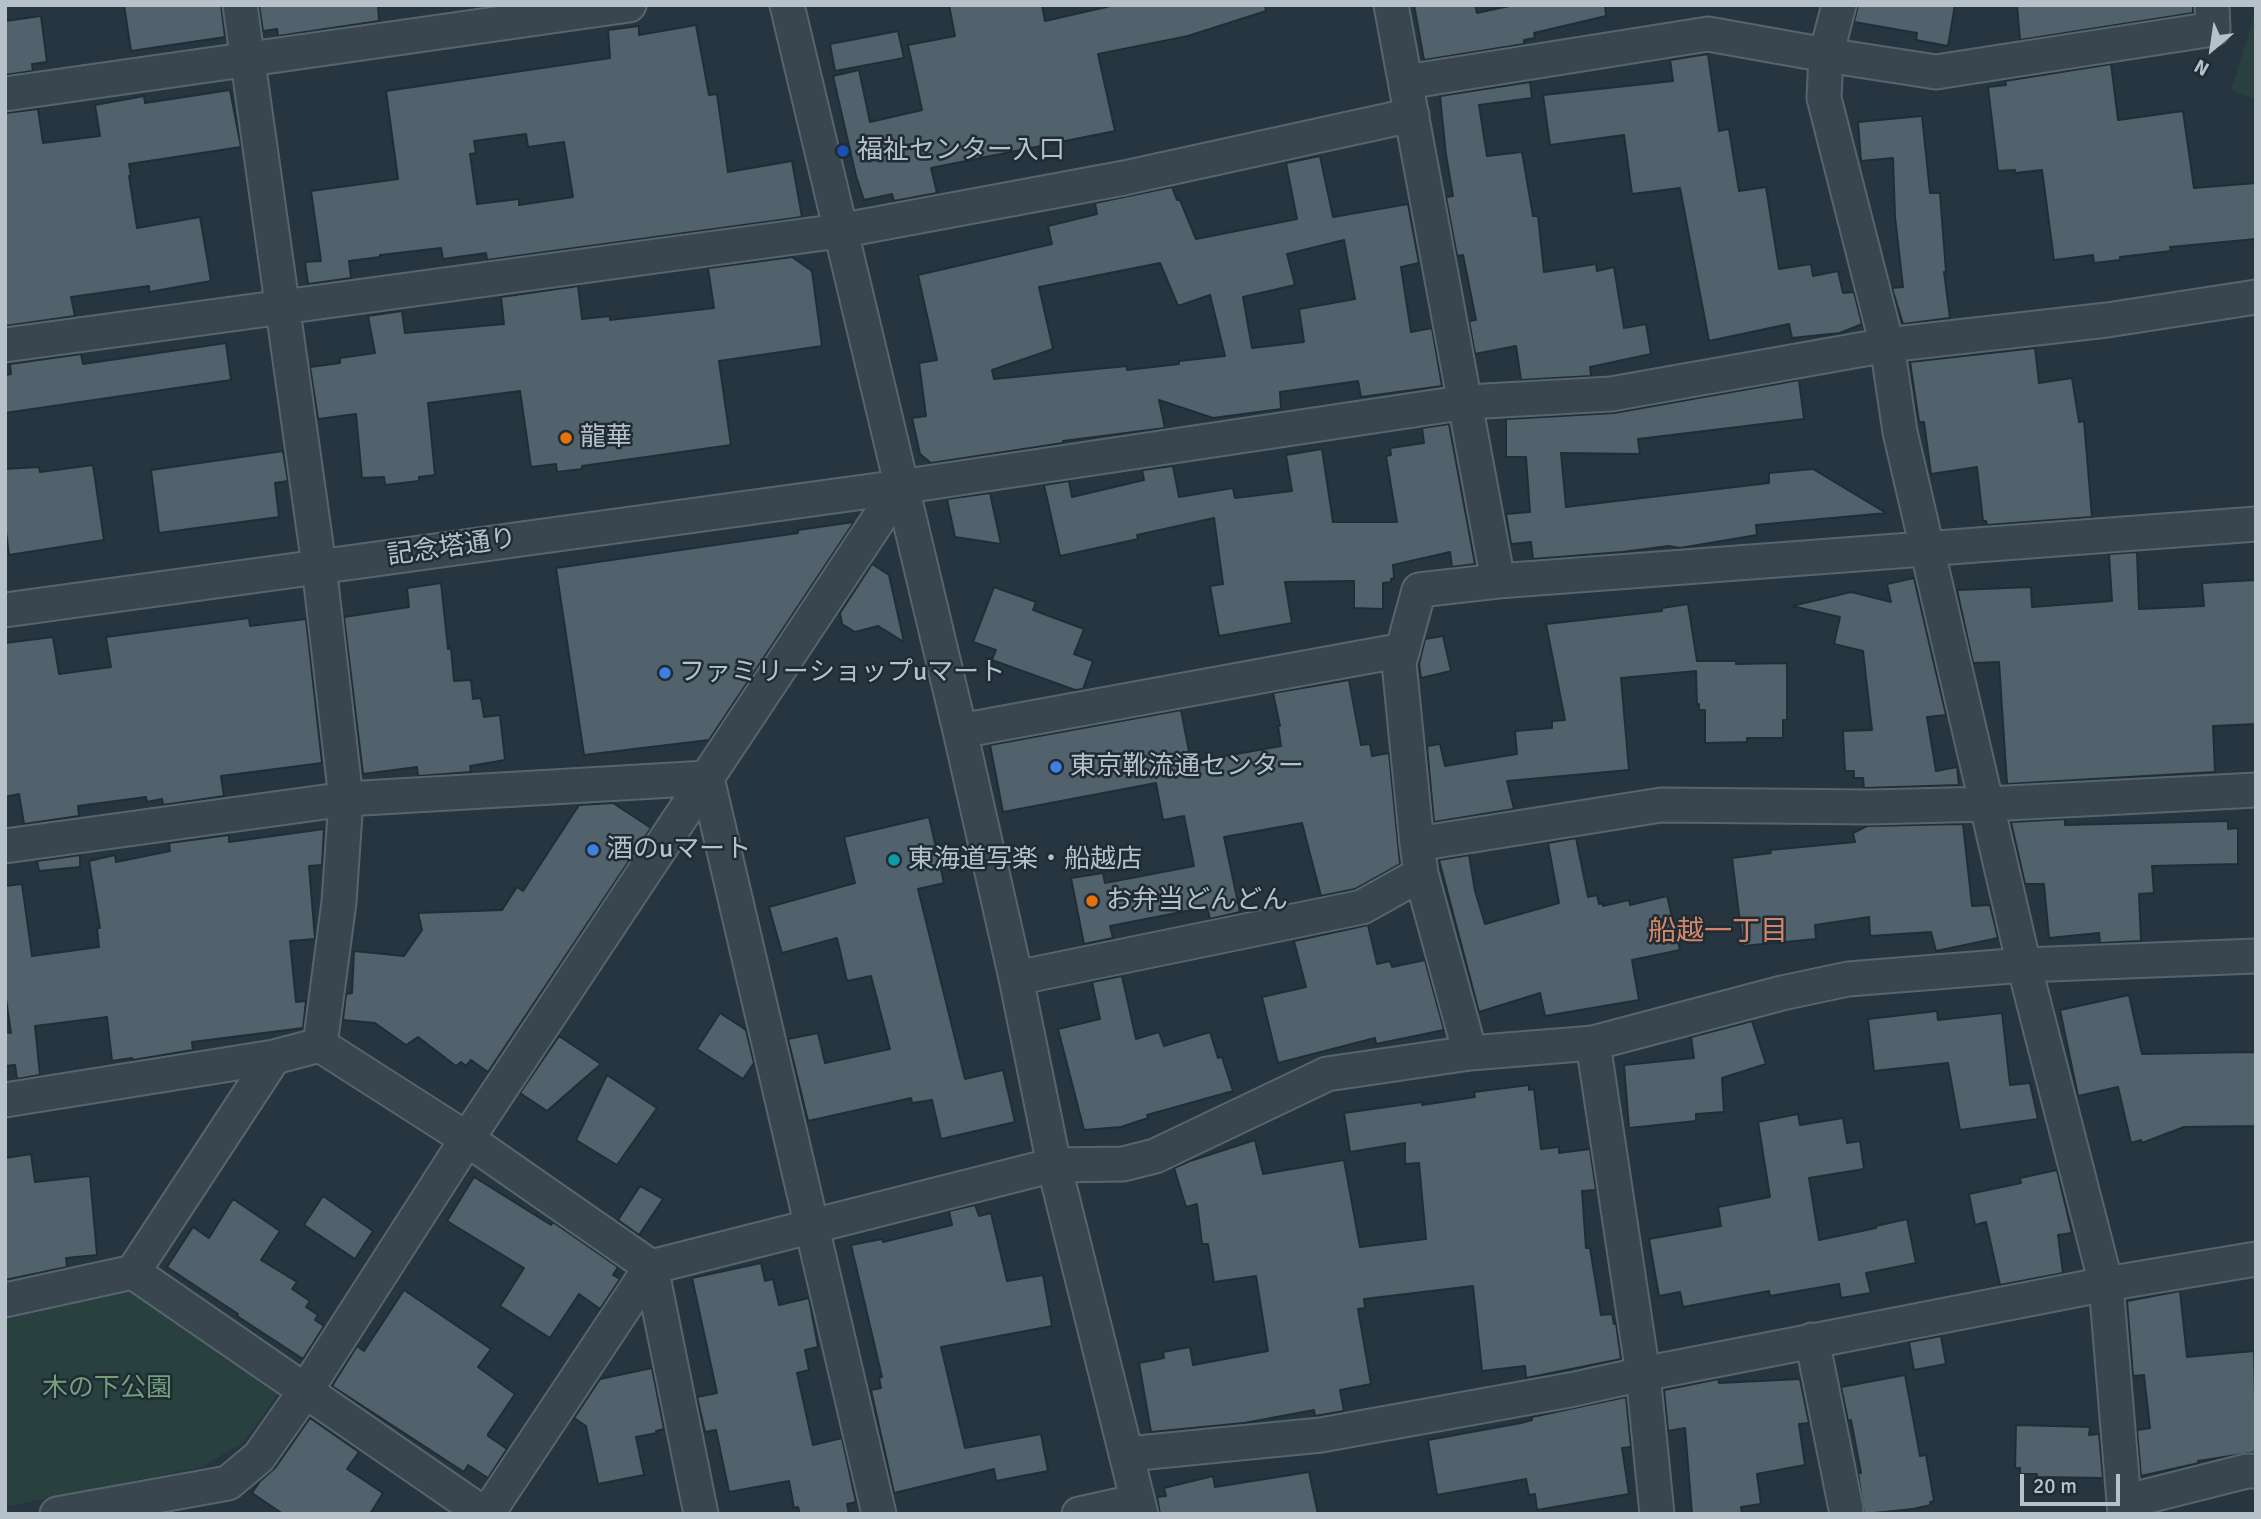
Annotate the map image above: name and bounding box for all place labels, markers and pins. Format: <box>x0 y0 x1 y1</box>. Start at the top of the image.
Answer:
place label: 福祉センター入口 <box>857 135 1065 167</box>
marker: 福祉センター入口 <box>835 143 851 159</box>
place label: 龍華 <box>580 422 632 454</box>
marker: 龍華 <box>558 430 574 446</box>
place label: ファミリーショップuマート <box>679 657 1005 689</box>
marker: ファミリーショップuマート <box>657 665 673 681</box>
place label: 東京靴流通センター <box>1070 751 1304 783</box>
marker: 東京靴流通センター <box>1048 759 1064 775</box>
place label: 酒のuマート <box>607 834 751 866</box>
marker: 酒のuマート <box>585 842 601 858</box>
place label: 東海道写楽・船越店 <box>908 844 1142 876</box>
marker: 東海道写楽・船越店 <box>886 852 902 868</box>
place label: お弁当どんどん <box>1106 885 1288 917</box>
marker: お弁当どんどん <box>1084 893 1100 909</box>

